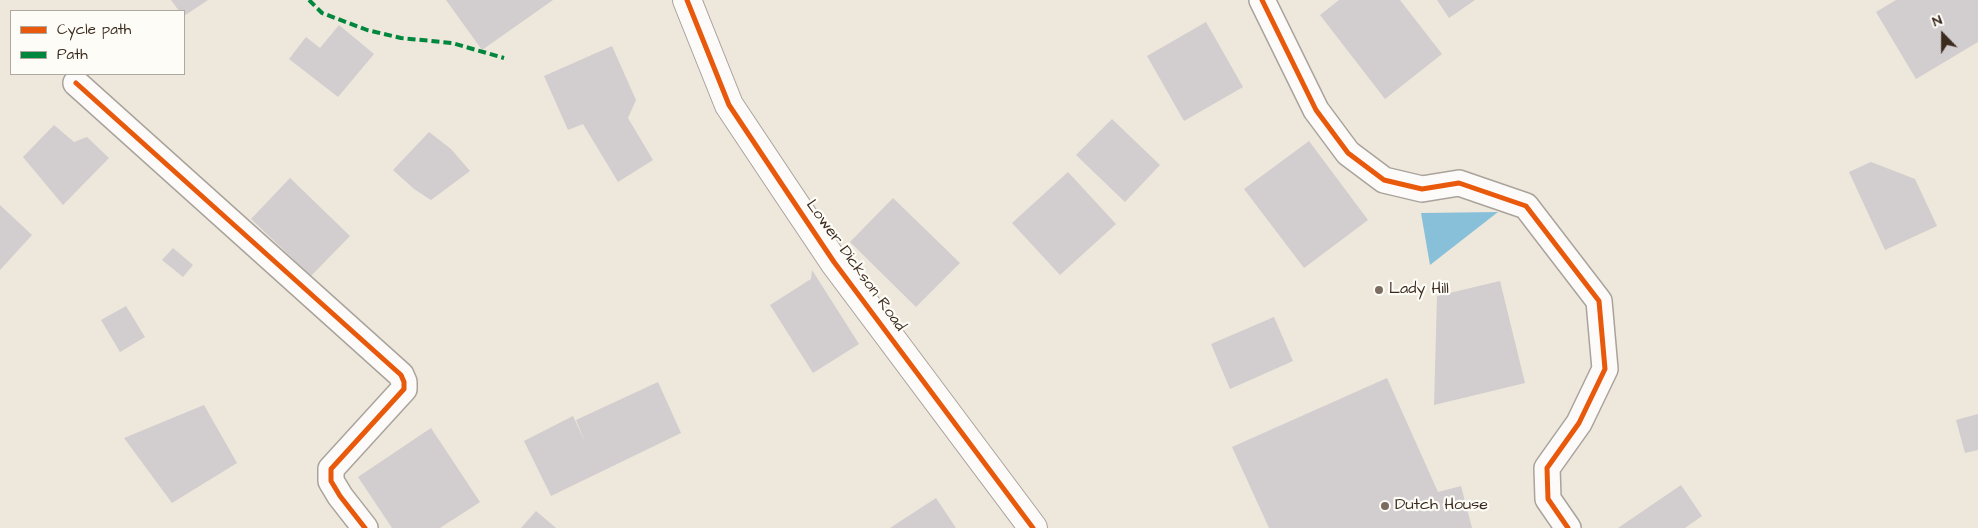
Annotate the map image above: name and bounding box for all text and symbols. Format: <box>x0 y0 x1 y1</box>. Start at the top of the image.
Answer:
legend <box>10 10 185 75</box>
north arrow <box>1918 10 1968 60</box>
text: N <box>1930 10 1945 32</box>
text: Cycle path <box>57 19 131 40</box>
text: Path <box>57 44 88 65</box>
street label: Lower Dickson Road <box>801 197 909 335</box>
place label: Lady Hill <box>1389 280 1449 300</box>
marker: Lady Hill <box>1373 284 1385 296</box>
place label: Dutch House <box>1395 496 1488 516</box>
marker: Dutch House <box>1379 500 1391 512</box>

